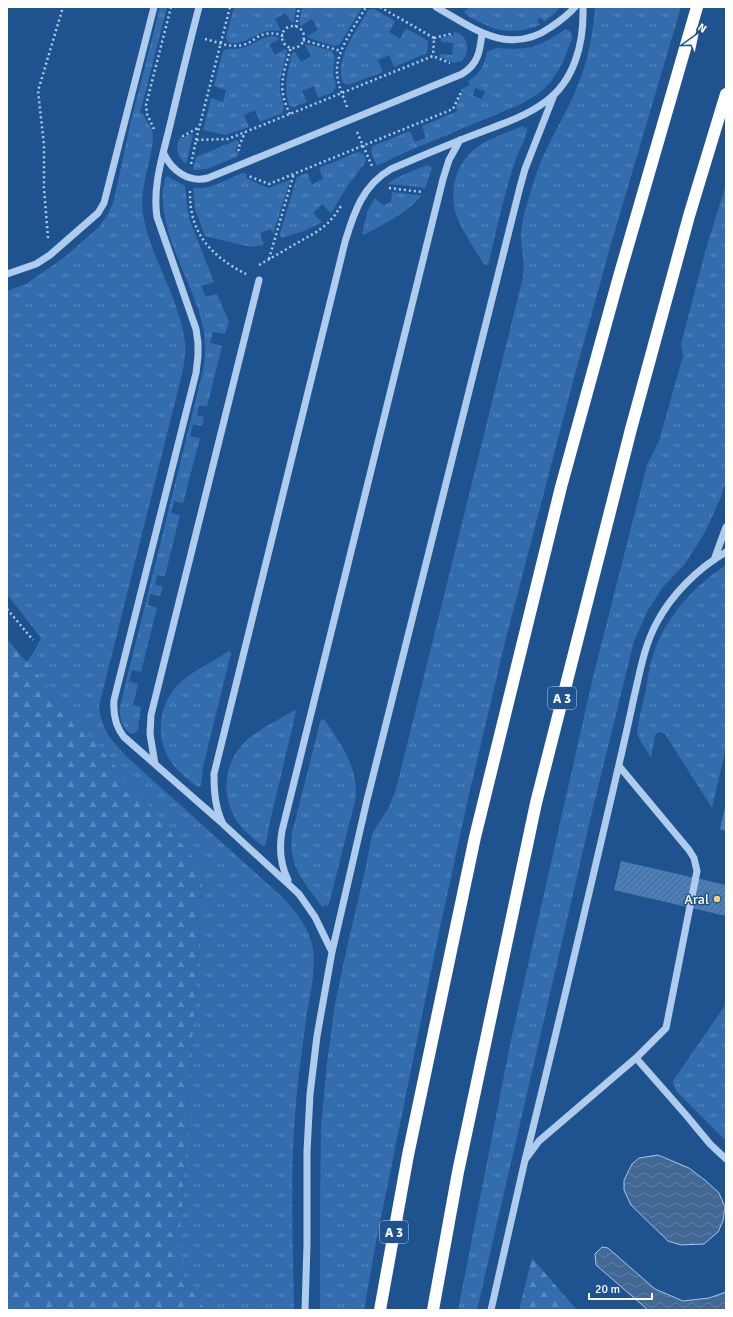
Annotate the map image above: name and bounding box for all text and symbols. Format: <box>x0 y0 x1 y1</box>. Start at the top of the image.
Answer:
north arrow <box>677 16 717 56</box>
text: N <box>695 20 709 36</box>
road number: A 3 <box>548 687 576 709</box>
place label: Aral <box>684 891 709 908</box>
marker: Aral <box>712 894 722 904</box>
road number: A 3 <box>380 1221 408 1243</box>
scale bar <box>589 1275 652 1301</box>
text: 20 m <box>595 1282 620 1297</box>

